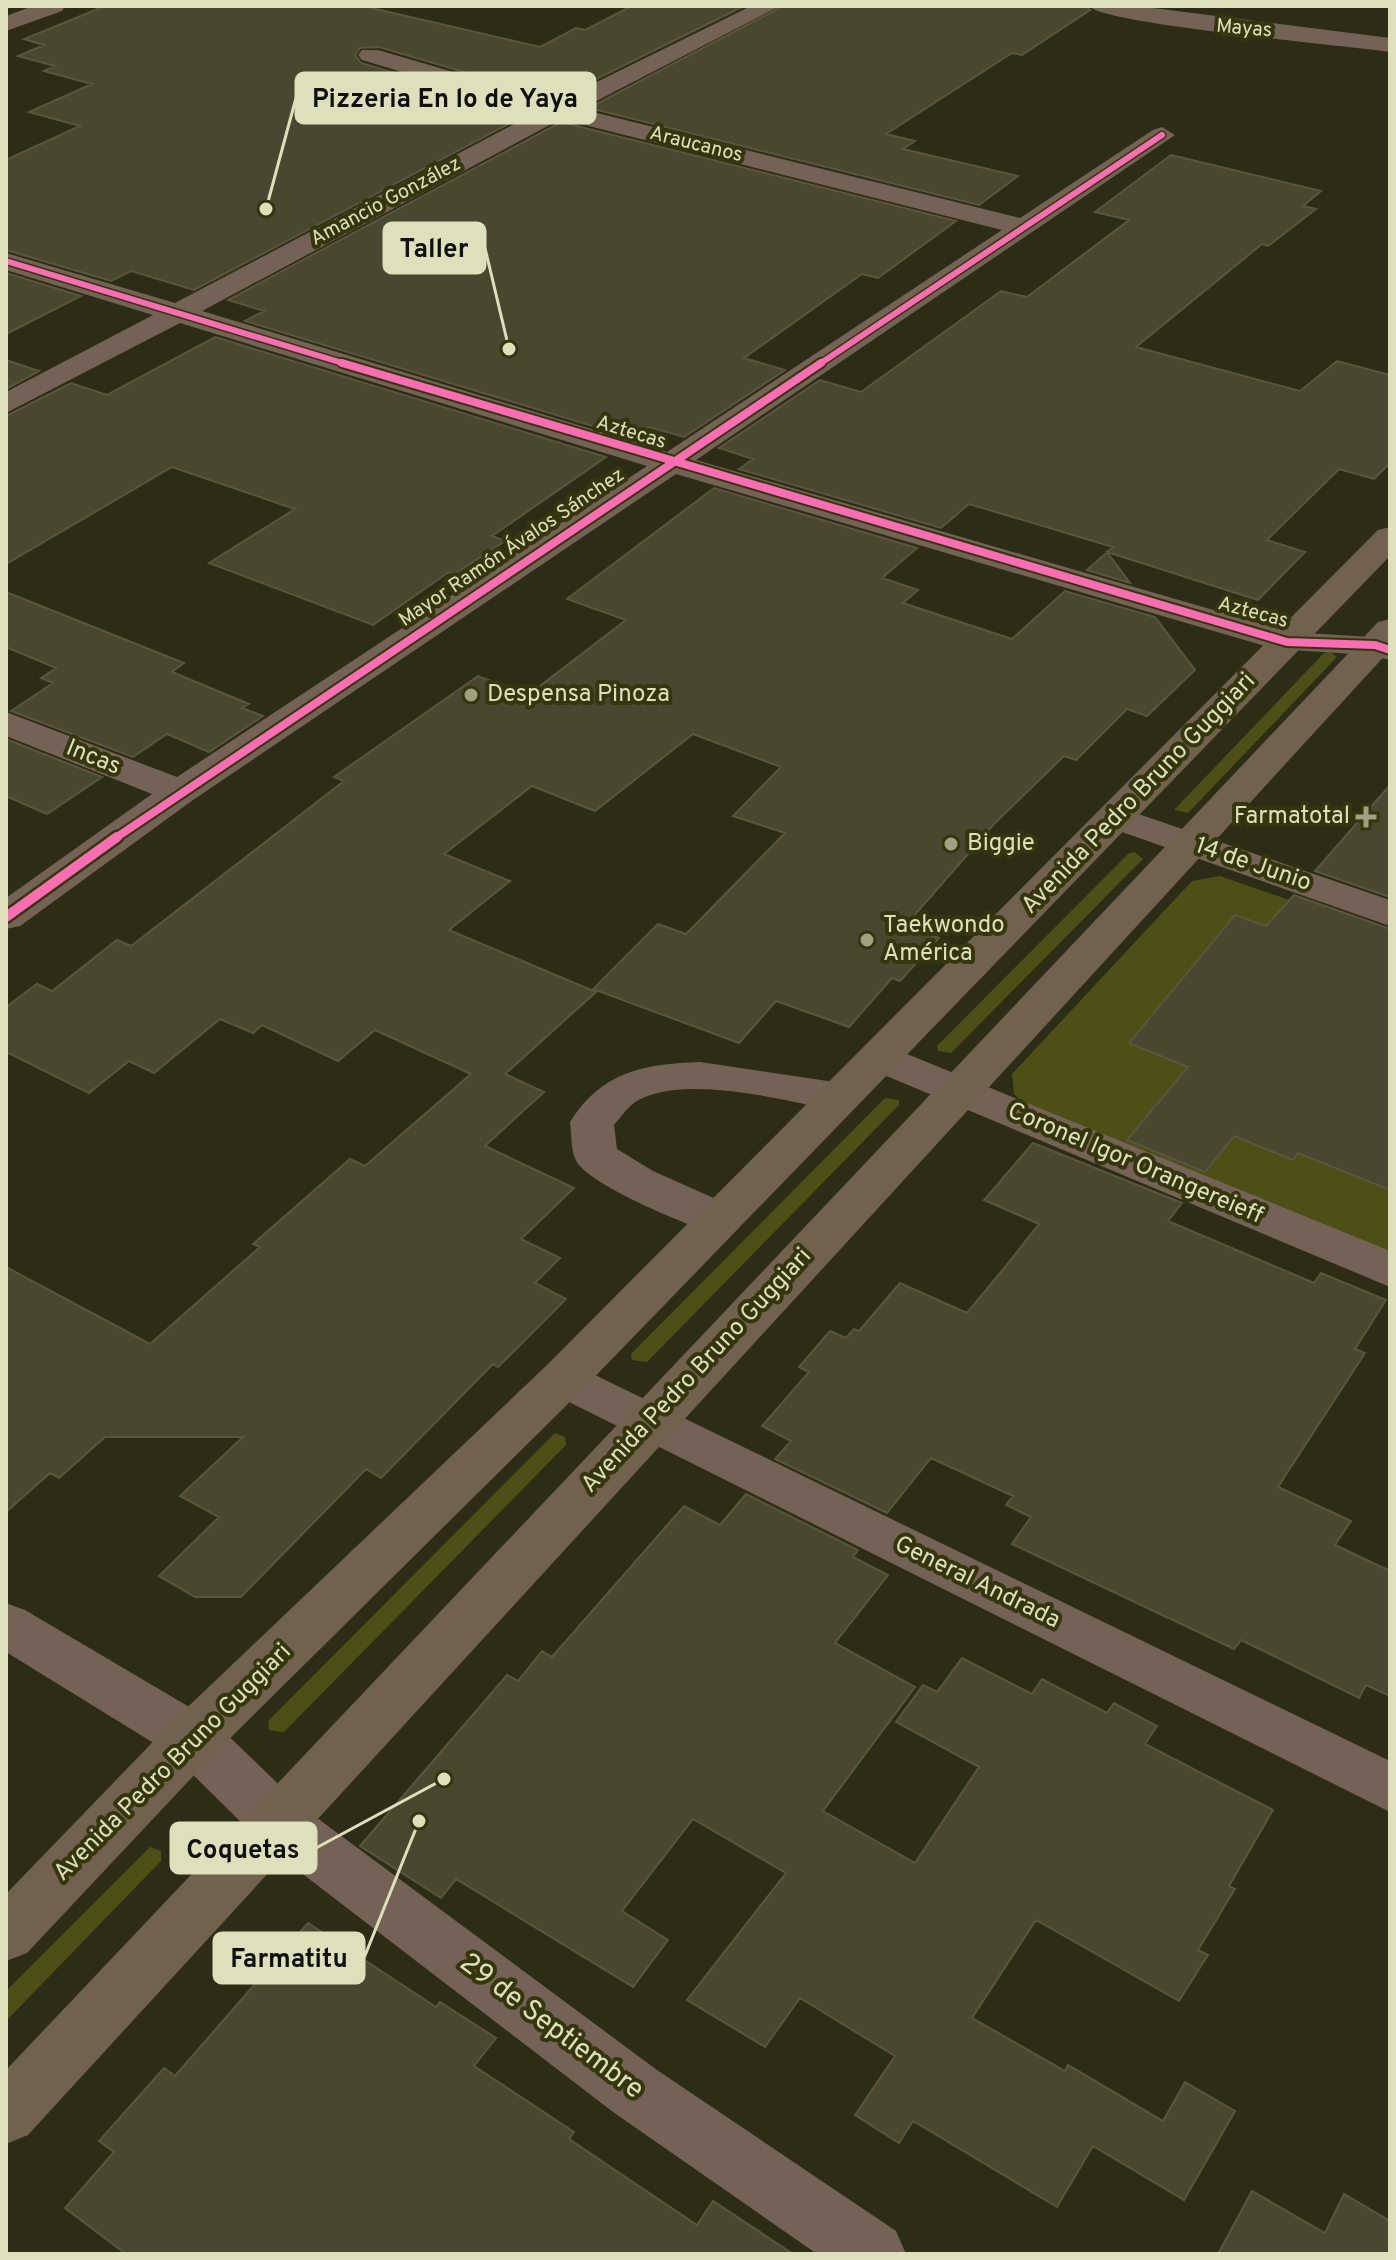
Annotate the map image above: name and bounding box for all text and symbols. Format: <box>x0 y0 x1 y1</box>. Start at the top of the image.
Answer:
street label: Mayas <box>1215 14 1273 44</box>
callout: Pizzeria En lo de Yaya <box>296 73 595 123</box>
text: Pizzeria En lo de Yaya <box>312 84 578 117</box>
street label: Araucanos <box>647 121 745 169</box>
street label: Amancio González <box>306 151 466 253</box>
callout: Taller <box>384 223 485 273</box>
text: Taller <box>400 234 469 267</box>
street label: Aztecas <box>593 410 669 456</box>
street label: Mayor Ramón Ávalos Sánchez <box>393 461 630 633</box>
street label: Aztecas <box>1215 591 1291 635</box>
street label: Avenida Pedro Bruno Guggiari <box>1016 667 1262 921</box>
place label: Despensa Pinoza <box>487 680 670 710</box>
marker: Despensa Pinoza <box>462 686 480 704</box>
street label: Incas <box>61 734 125 782</box>
place label: Farmatotal <box>1234 802 1350 832</box>
marker: Farmatotal <box>1357 808 1375 826</box>
place label: Biggie <box>967 829 1035 859</box>
street label: 14 de Junio <box>1191 831 1315 899</box>
marker: Biggie <box>942 835 960 853</box>
place label: Taekwondo América <box>883 911 1005 969</box>
marker: Taekwondo América <box>858 931 876 949</box>
street label: Coronel Igor Orangereieff <box>1003 1097 1267 1231</box>
street label: Avenida Pedro Bruno Guggiari <box>575 1242 819 1500</box>
street label: General Andrada <box>889 1530 1065 1636</box>
street label: Avenida Pedro Bruno Guggiari <box>48 1638 298 1888</box>
callout: Coquetas <box>171 1823 316 1873</box>
text: Coquetas <box>186 1835 300 1868</box>
callout: Farmatitu <box>214 1933 364 1983</box>
text: Farmatitu <box>230 1944 348 1977</box>
street label: 29 de Septiembre <box>452 1946 650 2108</box>

